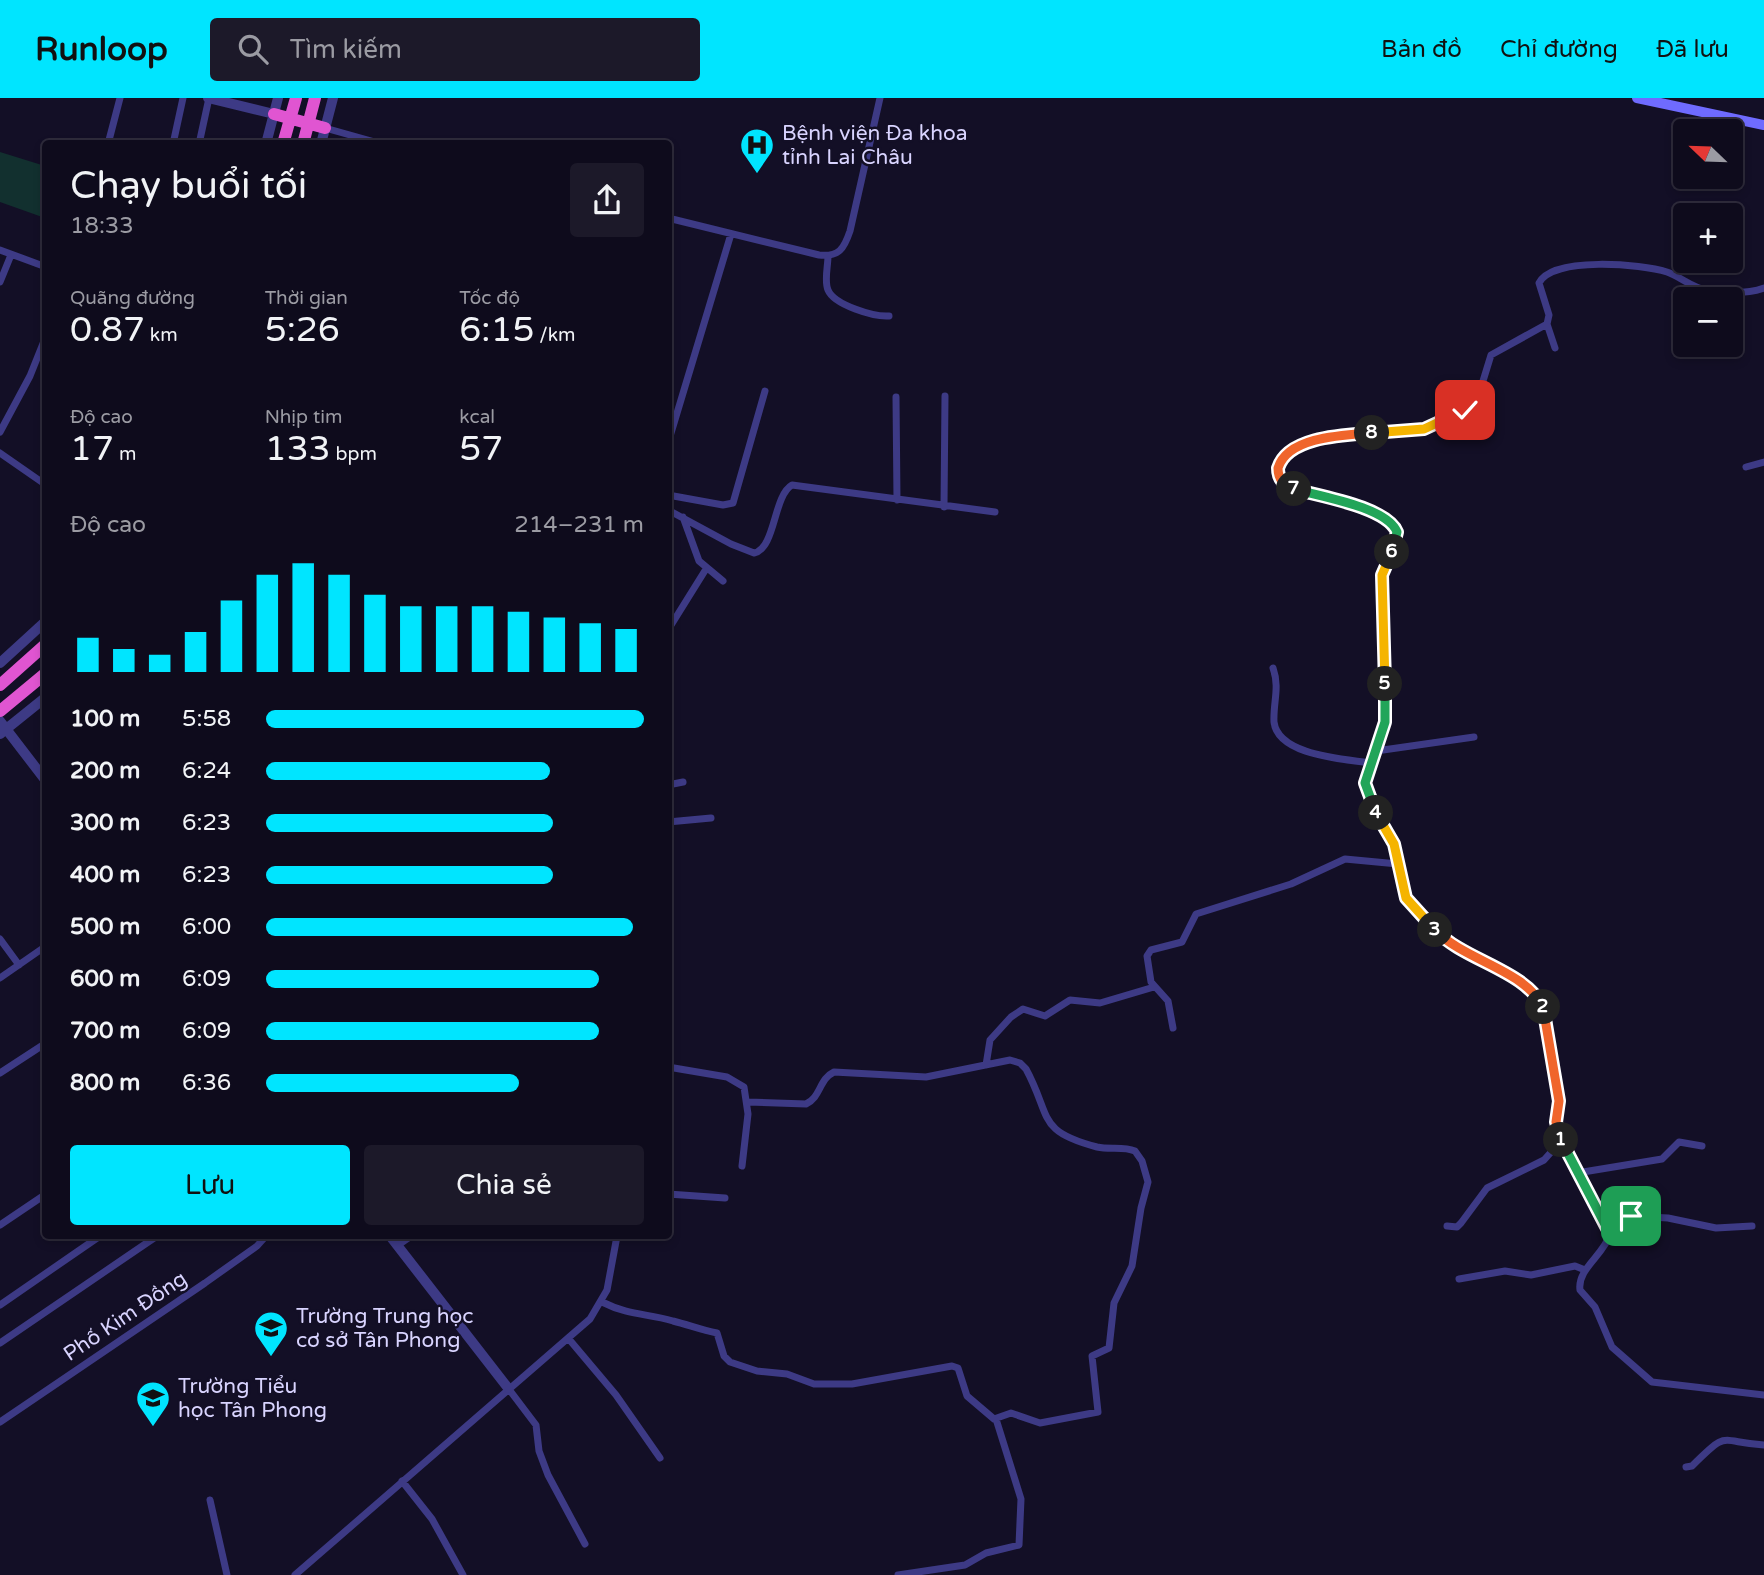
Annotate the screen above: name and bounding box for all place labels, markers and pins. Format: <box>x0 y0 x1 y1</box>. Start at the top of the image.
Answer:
place label: Bệnh viện Đa khoa tỉnh Lai Châu <box>782 121 968 170</box>
hospital icon: Bệnh viện Đa khoa tỉnh Lai Châu <box>738 126 776 175</box>
pin <box>1435 380 1495 440</box>
pin: 8 <box>1354 416 1390 450</box>
pin: 7 <box>1276 472 1312 506</box>
pin: 6 <box>1374 534 1410 570</box>
pin: 5 <box>1368 666 1402 702</box>
pin: 4 <box>1358 796 1394 830</box>
pin: 3 <box>1418 912 1452 948</box>
pin: 2 <box>1526 990 1560 1024</box>
pin: 1 <box>1544 1122 1578 1158</box>
pin <box>1601 1186 1661 1246</box>
place label: Trường Trung học cơ sở Tân Phong <box>296 1304 473 1353</box>
school or university icon: Trường Trung học cơ sở Tân Phong <box>252 1309 290 1358</box>
place label: Trường Tiểu học Tân Phong <box>178 1374 327 1423</box>
school or university icon: Trường Tiểu học Tân Phong <box>134 1379 172 1428</box>

